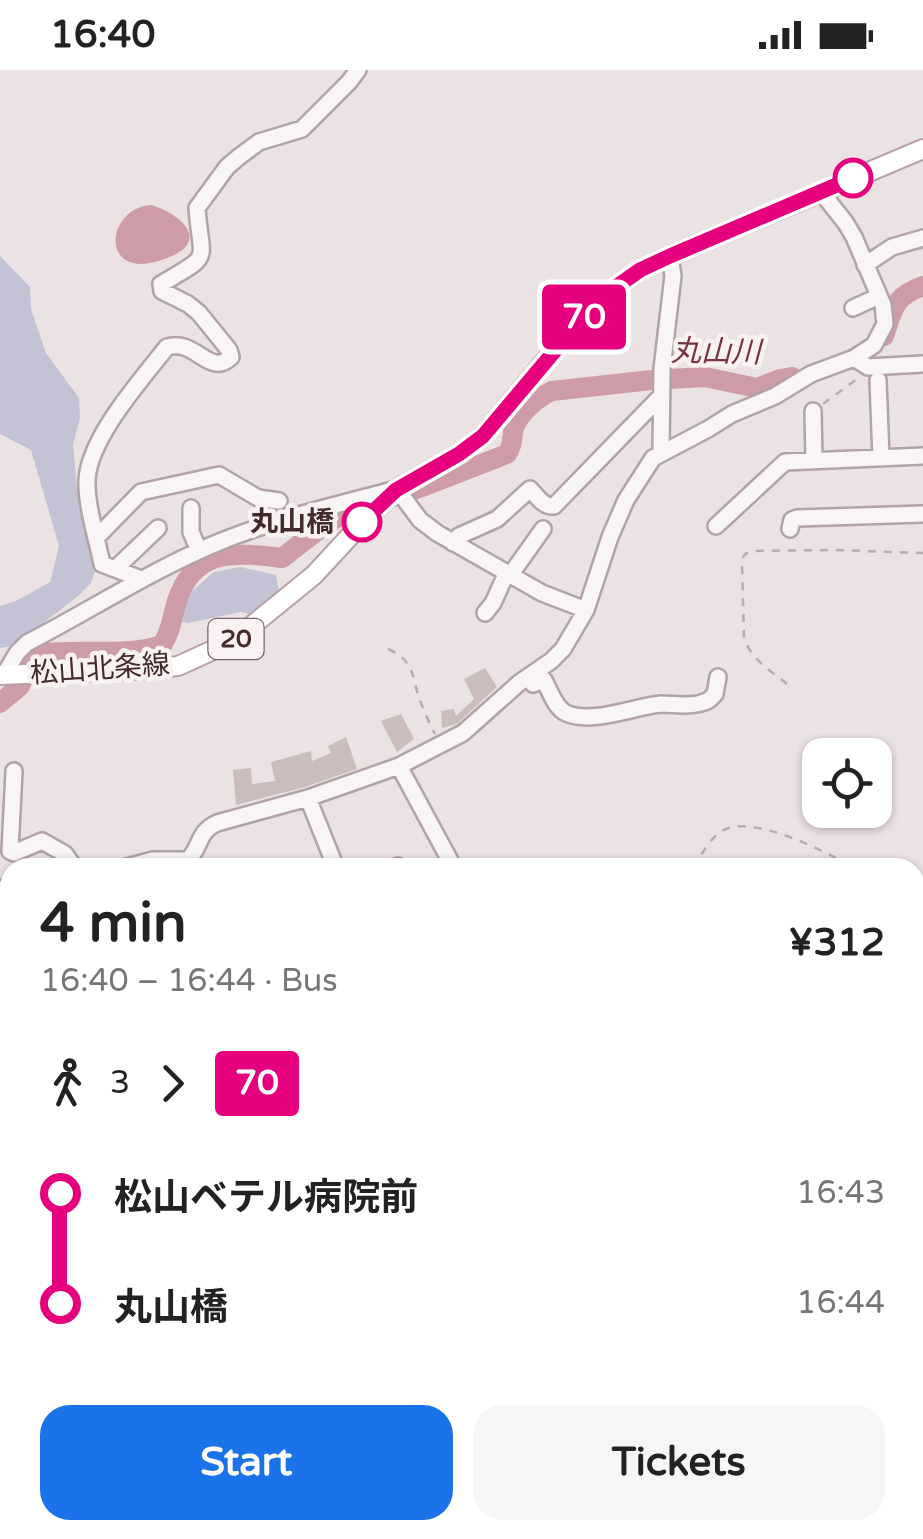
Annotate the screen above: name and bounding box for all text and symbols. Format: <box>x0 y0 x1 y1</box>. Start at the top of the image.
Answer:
text: 16:40 <box>50 12 155 58</box>
unlabelled marker <box>834 159 872 197</box>
line badge: 70 <box>539 284 629 350</box>
text: 70 <box>562 296 606 338</box>
water label: 丸山川 <box>671 333 764 371</box>
marker: 丸山橋 <box>343 503 381 541</box>
place label: 丸山橋 <box>250 505 334 539</box>
road number: 20 <box>208 619 264 659</box>
street label: 松山北条線 <box>29 647 171 691</box>
map controls <box>802 738 892 828</box>
button: locate <box>802 738 892 828</box>
text: 4 min <box>40 891 187 957</box>
text: ¥312 <box>788 920 885 966</box>
text: 16:40 – 16:44 · Bus <box>40 962 338 1000</box>
icon: walk <box>40 1056 95 1111</box>
icon: forward <box>145 1056 200 1111</box>
text: 70 <box>235 1062 279 1104</box>
text: 3 <box>110 1064 130 1102</box>
text: 16:43 <box>796 1174 885 1212</box>
text: 松山ベテル病院前 <box>114 1175 418 1221</box>
text: 16:44 <box>796 1284 885 1322</box>
text: 丸山橋 <box>114 1285 228 1331</box>
button: Start <box>40 1405 453 1520</box>
button: Tickets <box>473 1405 885 1520</box>

